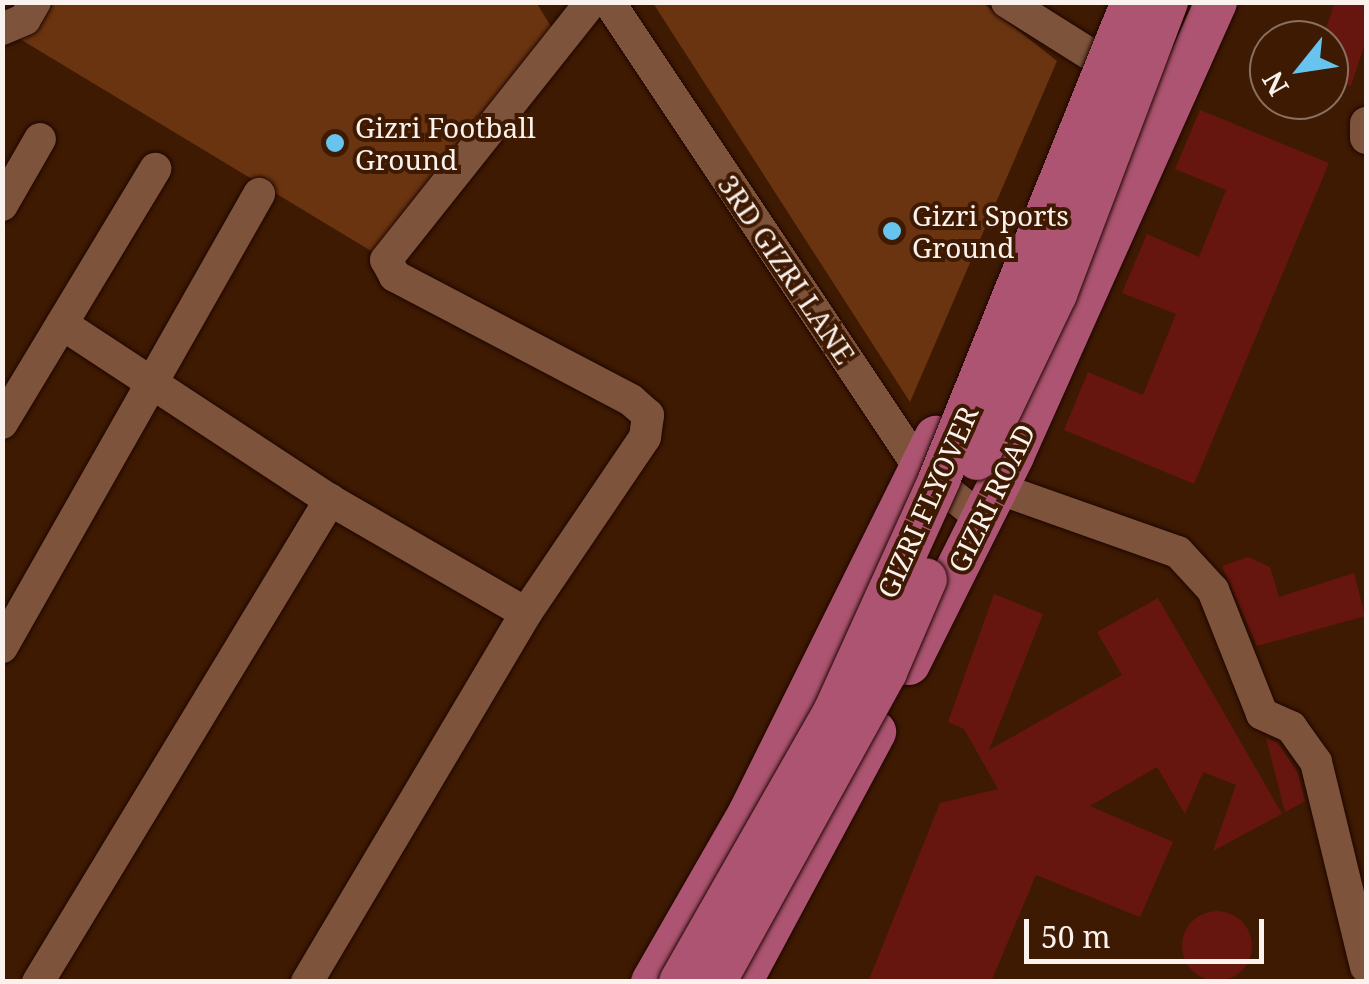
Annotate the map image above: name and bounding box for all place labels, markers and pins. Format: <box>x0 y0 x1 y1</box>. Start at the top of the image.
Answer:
place label: Gizri Football Ground <box>355 110 536 176</box>
marker: Gizri Football Ground <box>324 132 346 154</box>
place label: Gizri Sports Ground <box>912 198 1069 264</box>
marker: Gizri Sports Ground <box>881 220 903 242</box>

